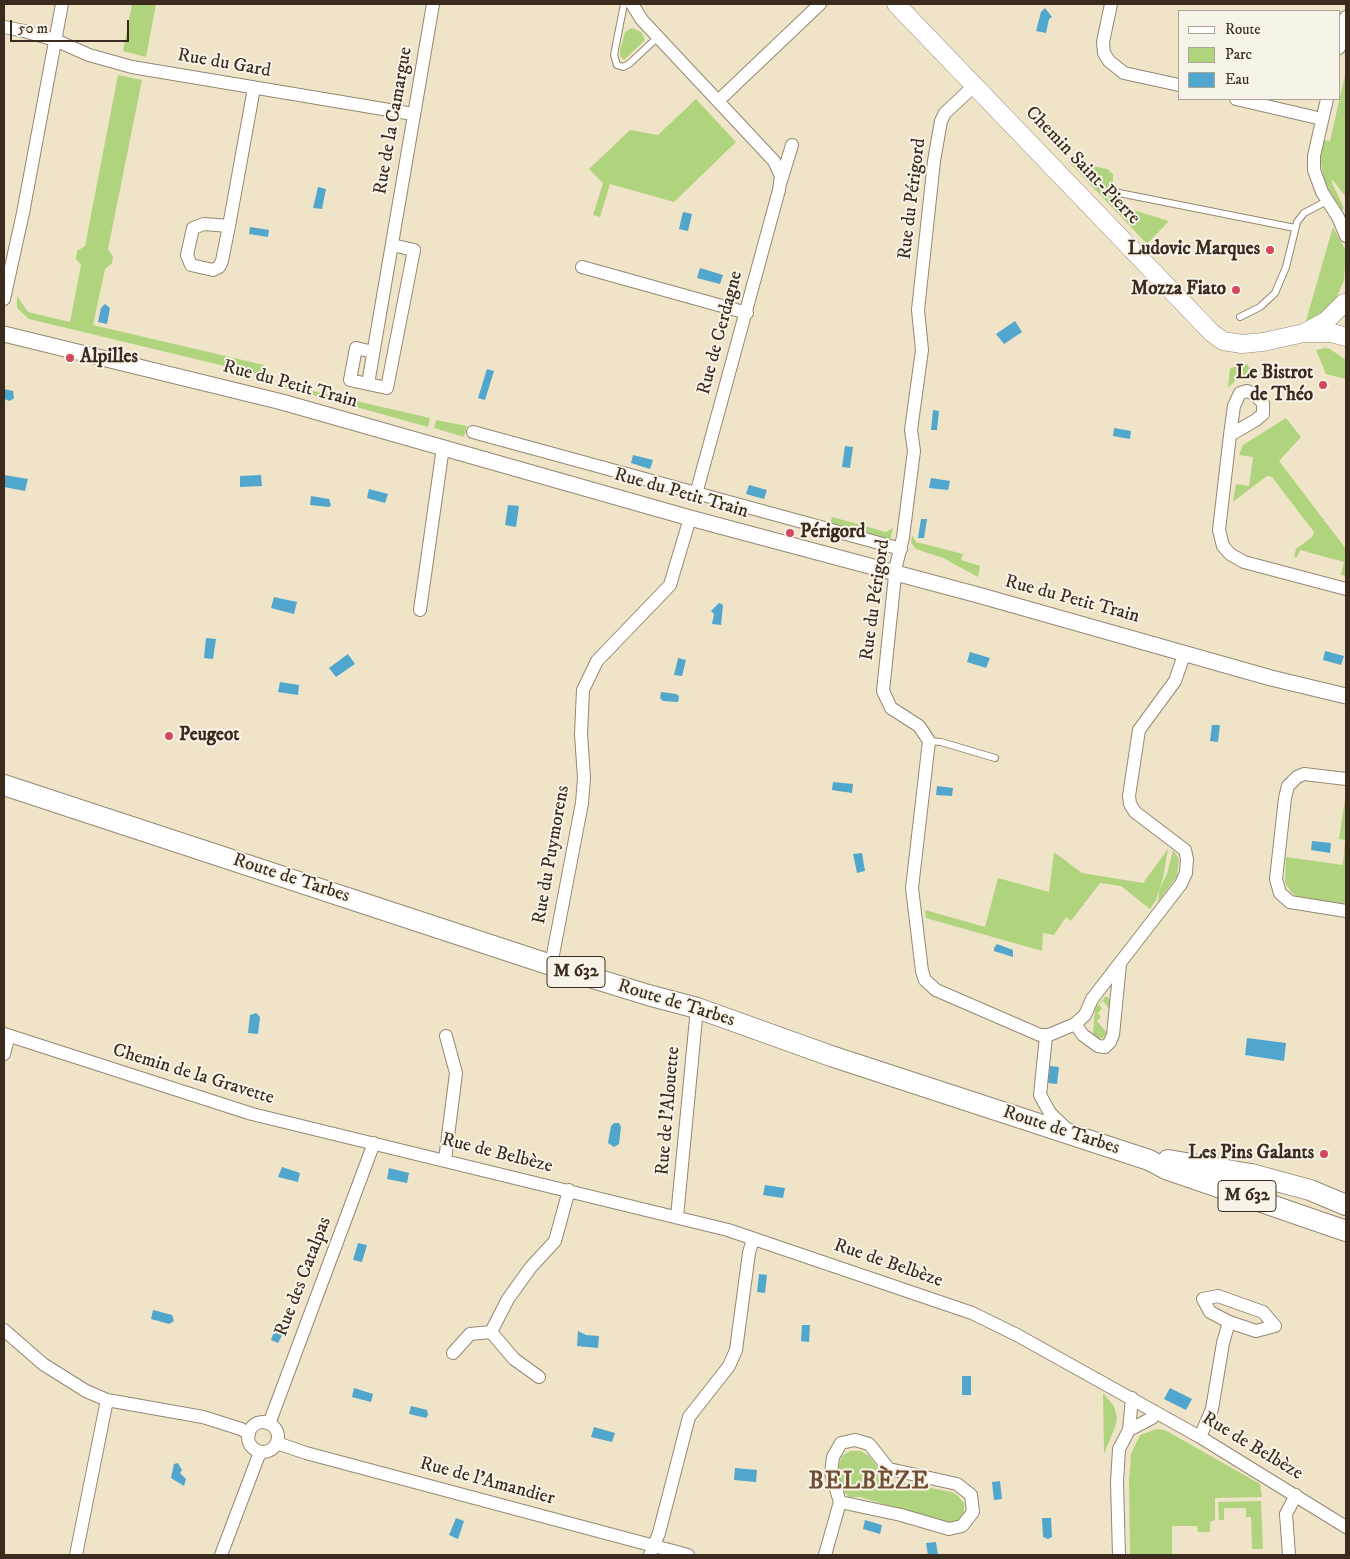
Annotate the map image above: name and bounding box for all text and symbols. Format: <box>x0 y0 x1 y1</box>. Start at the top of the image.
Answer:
scale bar <box>12 10 131 42</box>
legend <box>1178 10 1340 100</box>
text: 50 m <box>18 19 48 38</box>
text: Route <box>1225 20 1260 39</box>
street label: Rue du Gard <box>176 45 272 83</box>
street label: Rue de la Camargue <box>370 45 418 197</box>
text: Parc <box>1225 45 1252 64</box>
text: Eau <box>1225 70 1249 89</box>
street label: Chemin Saint-Pierre <box>1020 102 1144 230</box>
street label: Rue du Périgord <box>894 137 932 261</box>
place label: Ludovic Marques <box>1128 239 1260 261</box>
marker: Ludovic Marques <box>1264 244 1276 256</box>
street label: Rue de Cerdagne <box>694 269 748 397</box>
place label: Mozza Fiato <box>1131 279 1226 301</box>
marker: Mozza Fiato <box>1230 284 1242 296</box>
place label: Alpilles <box>80 347 138 369</box>
marker: Alpilles <box>64 352 76 364</box>
street label: Rue du Petit Train <box>220 356 360 414</box>
place label: Le Bistrot de Théo <box>1236 363 1313 407</box>
marker: Le Bistrot de Théo <box>1317 379 1329 391</box>
street label: Rue du Petit Train <box>611 464 751 524</box>
place label: Périgord <box>800 522 866 544</box>
marker: Périgord <box>784 527 796 539</box>
street label: Rue du Périgord <box>856 538 896 662</box>
street label: Rue du Petit Train <box>1002 571 1142 629</box>
place label: Peugeot <box>179 725 239 747</box>
marker: Peugeot <box>163 730 175 742</box>
street label: Rue du Puymorens <box>529 784 575 926</box>
street label: Route de Tarbes <box>230 849 352 909</box>
road number: M 632 <box>547 956 605 988</box>
street label: Route de Tarbes <box>615 975 737 1033</box>
street label: Chemin de la Gravette <box>110 1040 276 1110</box>
street label: Rue de l'Alouette <box>652 1046 686 1176</box>
street label: Route de Tarbes <box>1000 1101 1122 1161</box>
street label: Rue de Belbèze <box>439 1129 555 1179</box>
place label: Les Pins Galants <box>1188 1143 1314 1165</box>
marker: Les Pins Galants <box>1318 1148 1330 1160</box>
road number: M 632 <box>1218 1180 1276 1212</box>
street label: Rue des Catalpas <box>271 1214 337 1340</box>
street label: Rue de Belbèze <box>831 1235 945 1293</box>
street label: Rue de Belbèze <box>1197 1408 1307 1486</box>
street label: Rue de l'Amandier <box>417 1453 557 1511</box>
district label: BELBÈZE <box>808 1469 930 1497</box>

